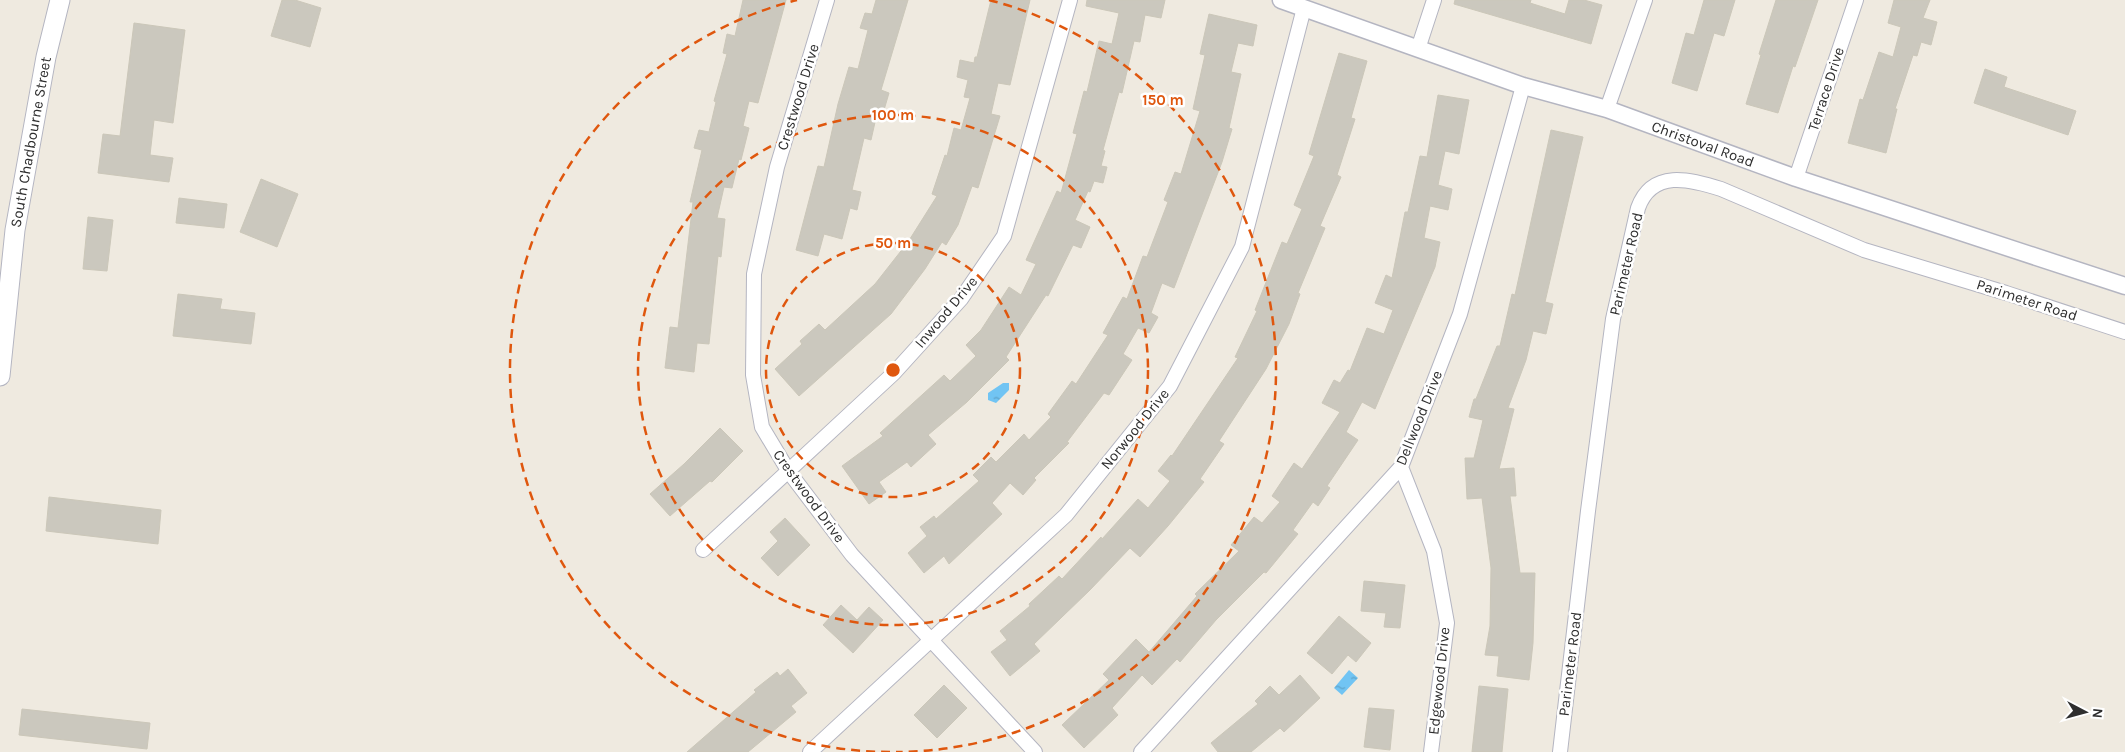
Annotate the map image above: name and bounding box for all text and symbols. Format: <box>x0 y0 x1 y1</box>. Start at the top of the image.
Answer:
street label: Crestwood Drive <box>773 41 823 153</box>
street label: Terrace Drive <box>1804 45 1848 133</box>
street label: South Chadbourne Street <box>7 55 55 229</box>
text: 150 m <box>1142 91 1184 109</box>
text: 100 m <box>872 106 914 124</box>
street label: Christoval Road <box>1649 117 1757 171</box>
street label: Parimeter Road <box>1605 211 1647 317</box>
text: 50 m <box>875 234 911 252</box>
street label: Inwood Drive <box>911 273 981 351</box>
street label: Parimeter Road <box>1974 275 2080 325</box>
centre of rings <box>884 361 902 379</box>
street label: Dellwood Drive <box>1392 368 1446 468</box>
street label: Norwood Drive <box>1097 385 1173 473</box>
street label: Crestwood Drive <box>769 446 849 546</box>
street label: Parimeter Road <box>1555 611 1585 717</box>
street label: Edgewood Drive <box>1424 626 1454 736</box>
north arrow <box>2060 687 2110 737</box>
text: N <box>2088 707 2106 719</box>

